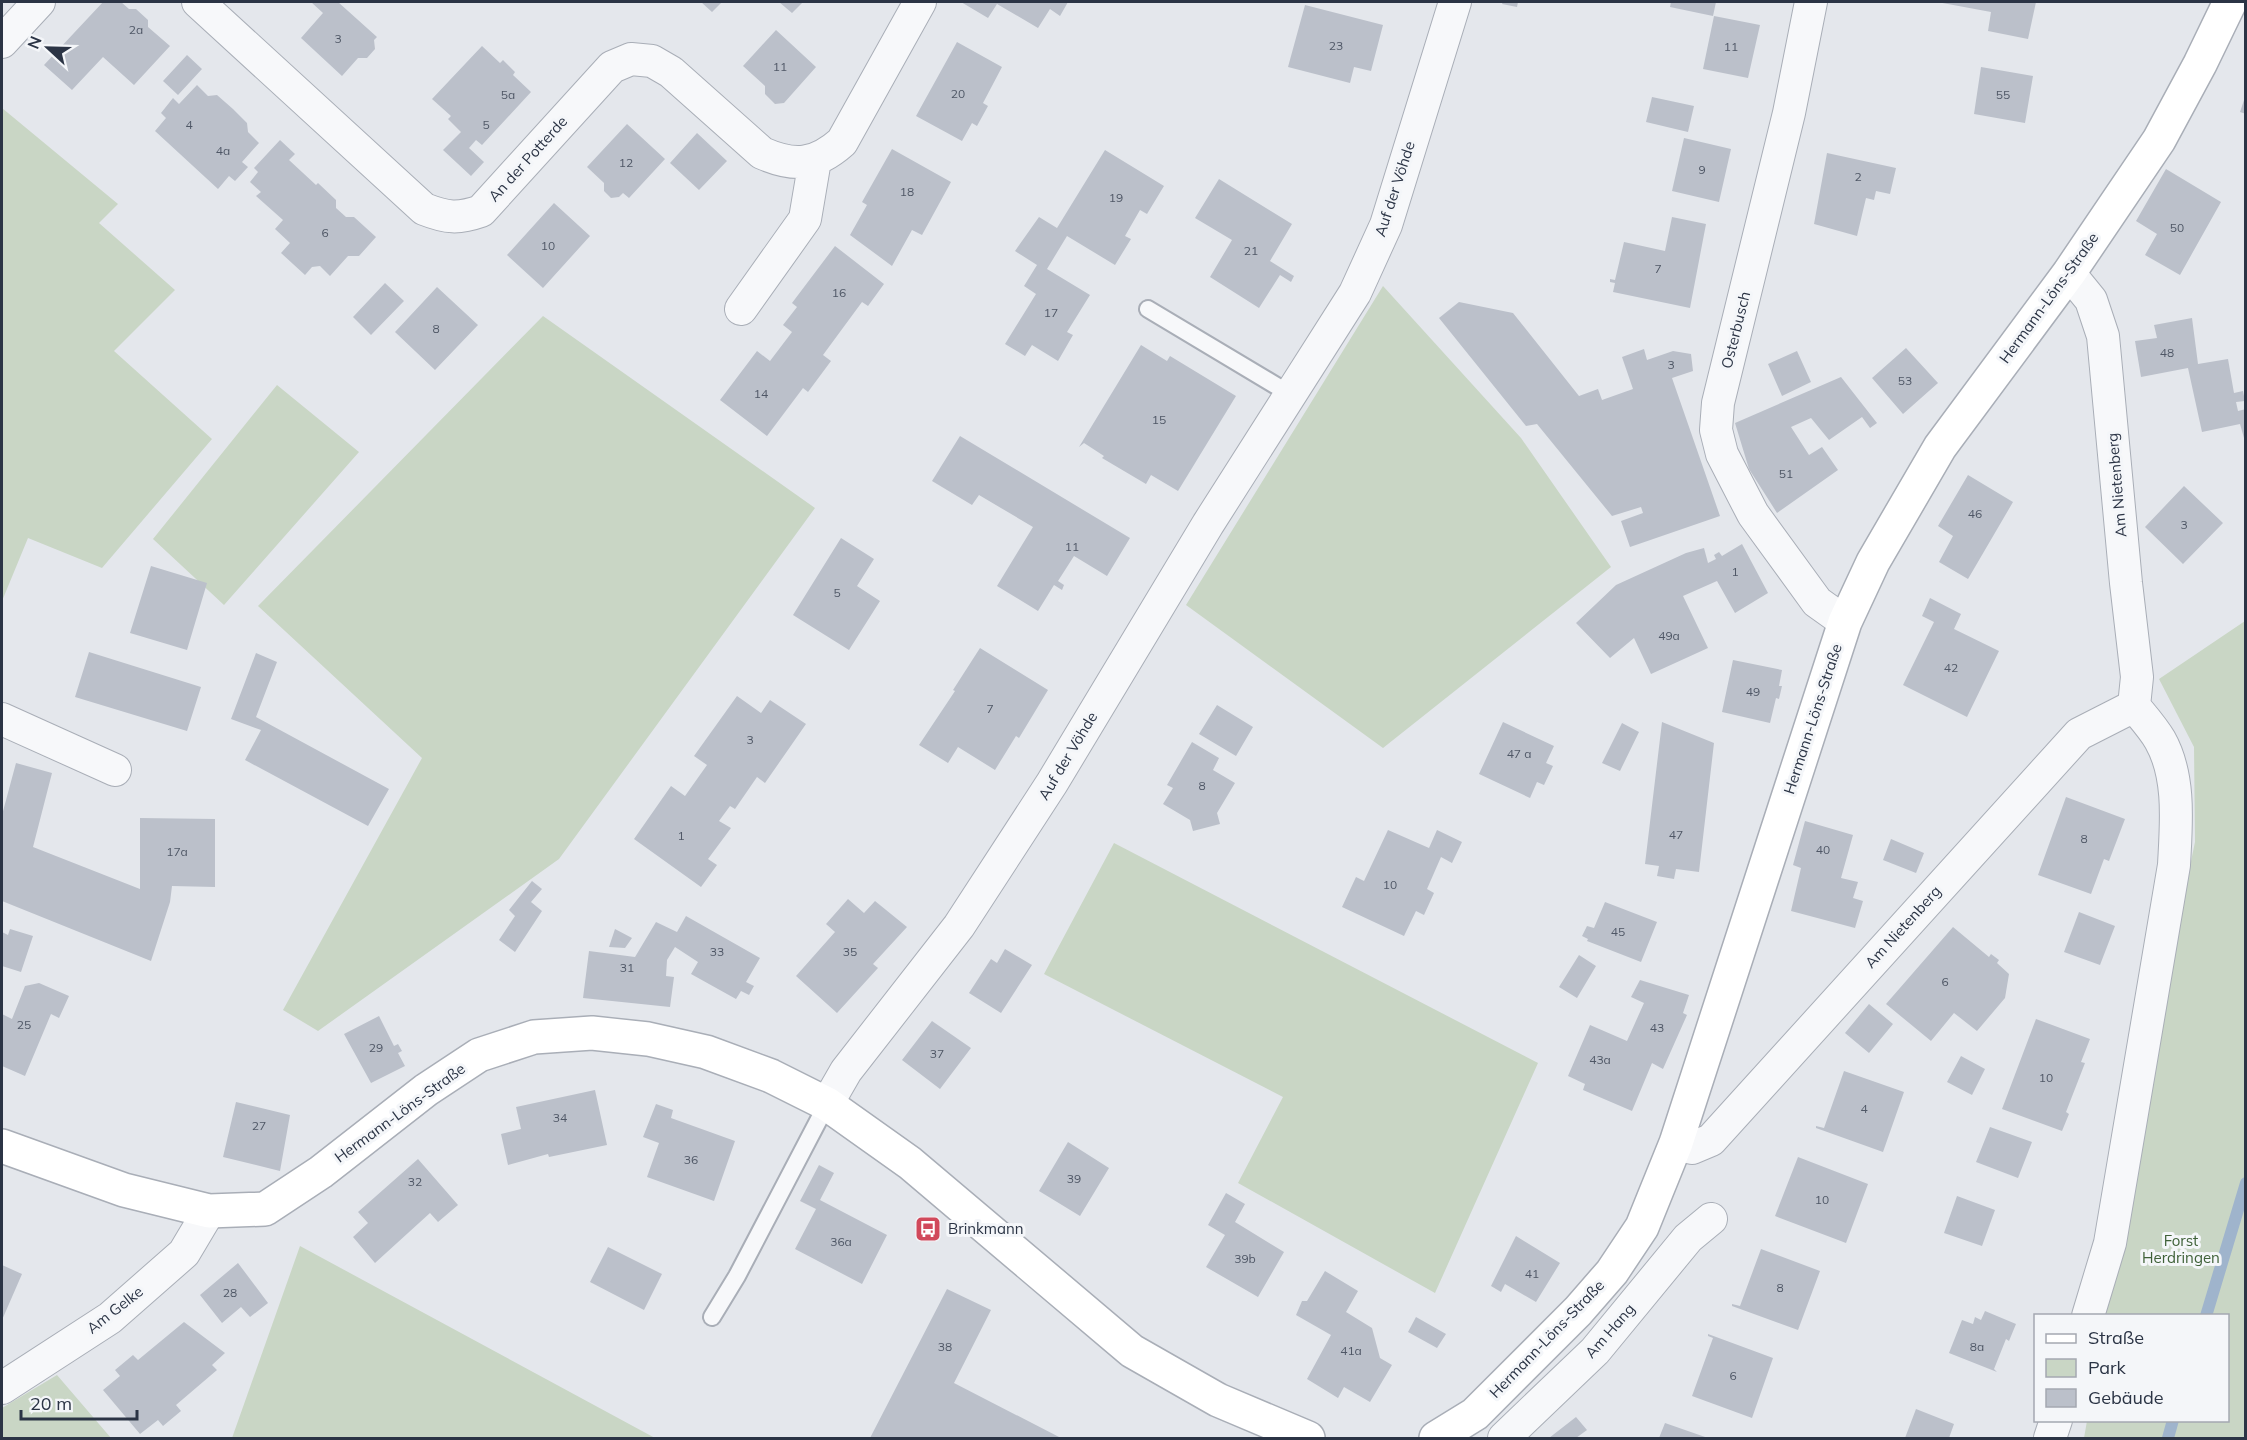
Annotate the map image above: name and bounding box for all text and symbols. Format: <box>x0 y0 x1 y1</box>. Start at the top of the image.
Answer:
north arrow <box>18 18 78 78</box>
house number: 2a <box>129 22 143 37</box>
house number: 3 <box>334 31 342 46</box>
text: N <box>23 33 46 52</box>
house number: 23 <box>1329 38 1343 53</box>
house number: 11 <box>1724 39 1738 54</box>
house number: 11 <box>773 59 787 74</box>
house number: 20 <box>951 86 965 101</box>
house number: 5a <box>501 87 515 102</box>
house number: 55 <box>1996 87 2010 102</box>
street label: An der Potterde <box>484 112 571 206</box>
house number: 4 <box>185 117 193 132</box>
house number: 5 <box>482 117 490 132</box>
street label: Auf der Vöhde <box>1370 139 1419 239</box>
house number: 4a <box>216 143 230 158</box>
house number: 12 <box>619 155 633 170</box>
house number: 9 <box>1698 162 1706 177</box>
house number: 2 <box>1854 169 1862 184</box>
house number: 18 <box>900 184 914 199</box>
house number: 19 <box>1109 190 1123 205</box>
house number: 50 <box>2170 220 2184 235</box>
house number: 6 <box>321 225 329 240</box>
street label: Hermann-Löns-Straße <box>1995 229 2102 367</box>
house number: 10 <box>541 238 555 253</box>
house number: 21 <box>1244 243 1258 258</box>
house number: 7 <box>1654 261 1662 276</box>
house number: 16 <box>832 285 846 300</box>
street label: Osterbusch <box>1717 289 1754 371</box>
house number: 17 <box>1044 305 1058 320</box>
house number: 8 <box>432 321 440 336</box>
house number: 48 <box>2160 345 2174 360</box>
house number: 3 <box>1667 357 1675 372</box>
house number: 53 <box>1898 373 1912 388</box>
house number: 14 <box>754 386 768 401</box>
house number: 15 <box>1152 412 1166 427</box>
street label: Am Nietenberg <box>2102 432 2131 538</box>
house number: 51 <box>1779 466 1793 481</box>
house number: 46 <box>1968 506 1982 521</box>
house number: 3 <box>2180 517 2188 532</box>
house number: 11 <box>1065 539 1079 554</box>
house number: 1 <box>1731 564 1739 579</box>
house number: 5 <box>833 585 841 600</box>
house number: 49a <box>1658 628 1680 643</box>
street label: Hermann-Löns-Straße <box>1779 641 1846 796</box>
house number: 42 <box>1944 660 1958 675</box>
house number: 49 <box>1746 684 1760 699</box>
house number: 7 <box>986 701 994 716</box>
street label: Auf der Vöhde <box>1034 708 1101 803</box>
house number: 3 <box>746 732 754 747</box>
house number: 47 a <box>1507 746 1531 761</box>
house number: 8 <box>1198 778 1206 793</box>
house number: 47 <box>1669 827 1683 842</box>
house number: 1 <box>677 828 685 843</box>
house number: 8 <box>2080 831 2088 846</box>
house number: 40 <box>1816 842 1830 857</box>
house number: 17a <box>166 844 188 859</box>
house number: 10 <box>1383 877 1397 892</box>
street label: Am Nietenberg <box>1861 881 1945 972</box>
house number: 45 <box>1611 924 1625 939</box>
house number: 33 <box>710 944 724 959</box>
house number: 35 <box>843 944 857 959</box>
house number: 31 <box>620 960 634 975</box>
house number: 6 <box>1941 974 1949 989</box>
house number: 25 <box>17 1017 31 1032</box>
house number: 43 <box>1650 1020 1664 1035</box>
house number: 29 <box>369 1040 383 1055</box>
house number: 37 <box>930 1046 944 1061</box>
house number: 43a <box>1589 1052 1611 1067</box>
street label: Hermann-Löns-Straße <box>331 1059 469 1166</box>
house number: 10 <box>2039 1070 2053 1085</box>
house number: 4 <box>1860 1101 1868 1116</box>
house number: 34 <box>553 1110 567 1125</box>
house number: 27 <box>252 1118 266 1133</box>
house number: 36 <box>684 1152 698 1167</box>
house number: 39 <box>1067 1171 1081 1186</box>
house number: 32 <box>408 1174 422 1189</box>
house number: 10 <box>1815 1192 1829 1207</box>
bus stop icon: Brinkmann <box>913 1214 943 1244</box>
place label: Brinkmann <box>948 1219 1023 1238</box>
park label: Forst Herdringen <box>2142 1231 2220 1267</box>
house number: 36a <box>830 1234 852 1249</box>
house number: 39b <box>1234 1251 1256 1266</box>
house number: 41 <box>1525 1266 1539 1281</box>
street label: Hermann-Löns-Straße <box>1485 1276 1608 1402</box>
house number: 8 <box>1776 1280 1784 1295</box>
street label: Am Gelke <box>83 1282 147 1338</box>
house number: 28 <box>223 1285 237 1300</box>
street label: Am Hang <box>1581 1299 1639 1362</box>
legend <box>2034 1314 2229 1422</box>
text: Straße <box>2088 1326 2144 1349</box>
house number: 38 <box>938 1339 952 1354</box>
house number: 8a <box>1970 1339 1984 1354</box>
house number: 41a <box>1340 1343 1362 1358</box>
text: Park <box>2088 1356 2127 1379</box>
house number: 6 <box>1729 1368 1737 1383</box>
scale bar <box>21 1383 136 1421</box>
text: Gebäude <box>2088 1386 2164 1409</box>
text: 20 m <box>30 1392 72 1415</box>

